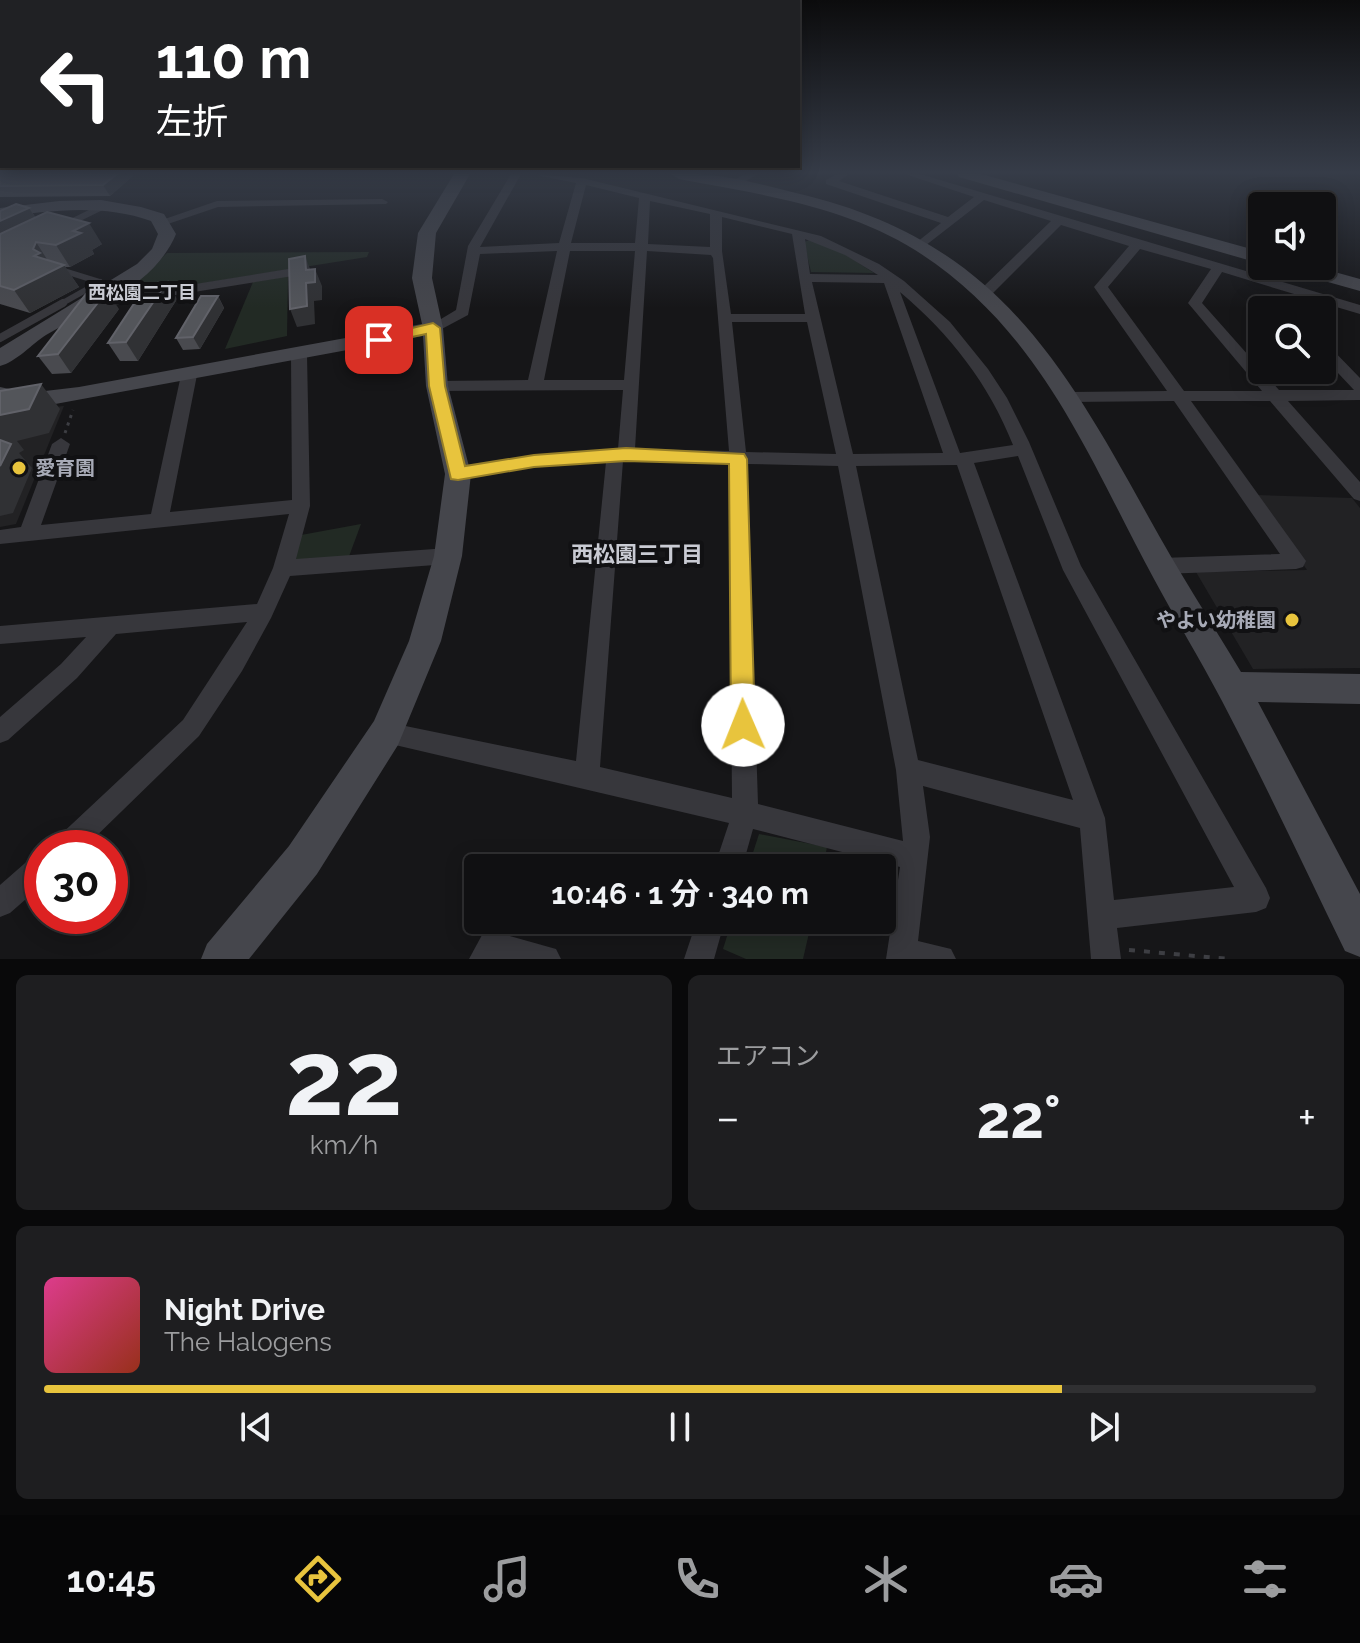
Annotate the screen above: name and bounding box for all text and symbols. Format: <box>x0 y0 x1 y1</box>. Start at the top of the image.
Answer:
text: 110 m <box>156 25 311 91</box>
icon: left <box>24 32 128 136</box>
text: 左折 <box>156 100 228 142</box>
map controls <box>1248 192 1336 384</box>
button: sound <box>1248 192 1336 280</box>
district label: 西松園二丁目 <box>88 282 196 303</box>
button: search <box>1248 296 1336 384</box>
pin <box>345 306 413 374</box>
icon: arrive <box>357 318 401 362</box>
place label: 愛育園 <box>35 456 95 480</box>
marker: 愛育園 <box>10 459 28 477</box>
district label: 西松園三丁目 <box>571 541 703 567</box>
place label: やよい幼稚園 <box>1156 608 1276 632</box>
marker: やよい幼稚園 <box>1283 611 1301 629</box>
position arrow <box>701 683 785 767</box>
speed limit sign: 30 <box>24 830 128 934</box>
text: 10:46 · 1 分 · 340 m <box>551 876 809 911</box>
text: 22 <box>285 1017 403 1139</box>
text: エアコン <box>716 1041 820 1071</box>
text: 22° <box>977 1082 1061 1152</box>
text: − <box>716 1092 740 1143</box>
text: + <box>1298 1092 1316 1143</box>
text: km/h <box>310 1130 378 1160</box>
text: Night Drive <box>164 1292 325 1327</box>
text: The Halogens <box>164 1327 332 1357</box>
icon: previous <box>234 1405 278 1449</box>
icon: pause <box>658 1405 702 1449</box>
icon: next <box>1082 1405 1126 1449</box>
icon: directions <box>290 1551 346 1607</box>
icon: music <box>479 1551 535 1607</box>
icon: phone <box>669 1551 725 1607</box>
icon: climate <box>858 1551 914 1607</box>
icon: car <box>1048 1551 1104 1607</box>
icon: filters <box>1237 1551 1293 1607</box>
text: 10:45 <box>67 1558 156 1600</box>

